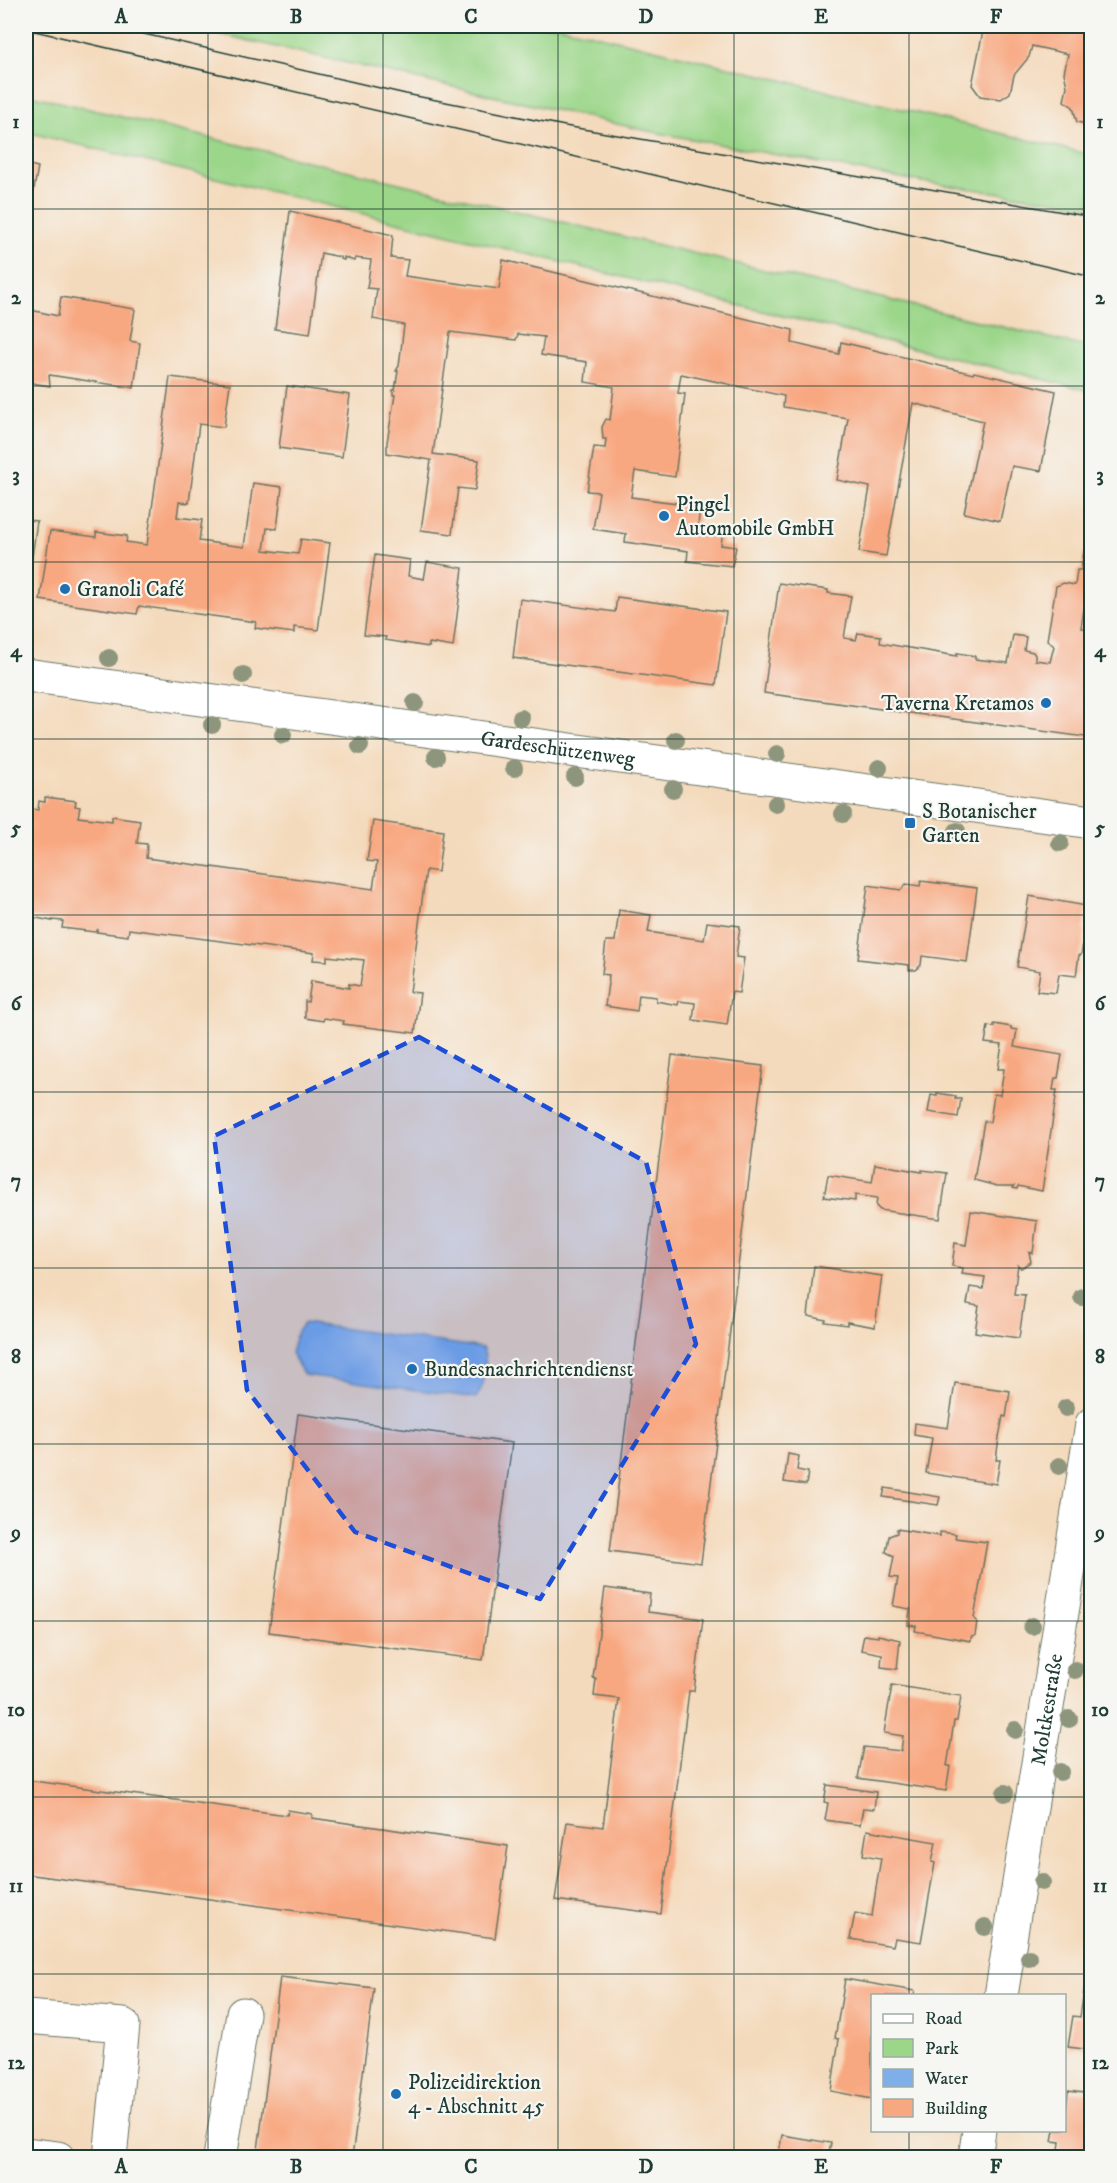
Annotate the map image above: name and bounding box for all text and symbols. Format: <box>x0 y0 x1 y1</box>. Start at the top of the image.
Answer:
text: A <box>114 5 129 30</box>
text: B <box>290 5 302 30</box>
text: C <box>464 5 478 30</box>
text: D <box>639 5 654 30</box>
text: E <box>814 5 828 30</box>
text: F <box>990 5 1003 30</box>
text: 1 <box>12 110 20 135</box>
text: 1 <box>1096 110 1104 135</box>
text: 2 <box>11 286 22 311</box>
text: 2 <box>1095 286 1106 311</box>
text: 3 <box>12 463 20 488</box>
text: 3 <box>1096 463 1104 488</box>
place label: Pingel Automobile GmbH <box>676 492 835 542</box>
marker: Pingel Automobile GmbH <box>657 509 671 523</box>
place label: Granoli Café <box>77 577 184 603</box>
marker: Granoli Café <box>58 582 72 596</box>
text: 4 <box>10 639 23 664</box>
text: 4 <box>1094 639 1107 664</box>
place label: Taverna Kretamos <box>881 691 1034 717</box>
marker: Taverna Kretamos <box>1039 696 1053 710</box>
street label: Gardeschützenweg <box>479 726 637 773</box>
place label: S Botanischer Garten <box>922 799 1037 849</box>
text: 5 <box>10 816 21 841</box>
marker: S Botanischer Garten <box>903 816 917 830</box>
text: 5 <box>1094 816 1105 841</box>
text: 6 <box>11 992 23 1017</box>
text: 6 <box>1095 992 1107 1017</box>
text: 7 <box>11 1169 21 1194</box>
text: 7 <box>1095 1169 1105 1194</box>
text: 8 <box>11 1345 21 1370</box>
text: 8 <box>1095 1345 1105 1370</box>
place label: Bundesnachrichtendienst <box>424 1357 634 1383</box>
marker: Bundesnachrichtendienst <box>405 1362 419 1376</box>
text: 9 <box>9 1521 21 1546</box>
text: 9 <box>1093 1521 1105 1546</box>
street label: Moltkestraße <box>1026 1652 1069 1768</box>
text: 10 <box>7 1698 25 1723</box>
text: 10 <box>1091 1698 1109 1723</box>
text: 11 <box>9 1874 23 1899</box>
text: 11 <box>1093 1874 1107 1899</box>
legend <box>871 1994 1066 2132</box>
text: Road <box>925 2008 962 2030</box>
text: Park <box>925 2038 959 2060</box>
text: 12 <box>7 2051 26 2076</box>
text: 12 <box>1091 2051 1110 2076</box>
text: Water <box>924 2068 968 2090</box>
place label: Polizeidirektion 4 - Abschnitt 45 <box>408 2070 545 2120</box>
marker: Polizeidirektion 4 - Abschnitt 45 <box>389 2087 403 2101</box>
text: Building <box>925 2098 987 2120</box>
text: A <box>114 2155 129 2180</box>
text: B <box>290 2155 302 2180</box>
text: C <box>464 2155 478 2180</box>
text: D <box>639 2155 654 2180</box>
text: E <box>814 2155 828 2180</box>
text: F <box>990 2155 1003 2180</box>

